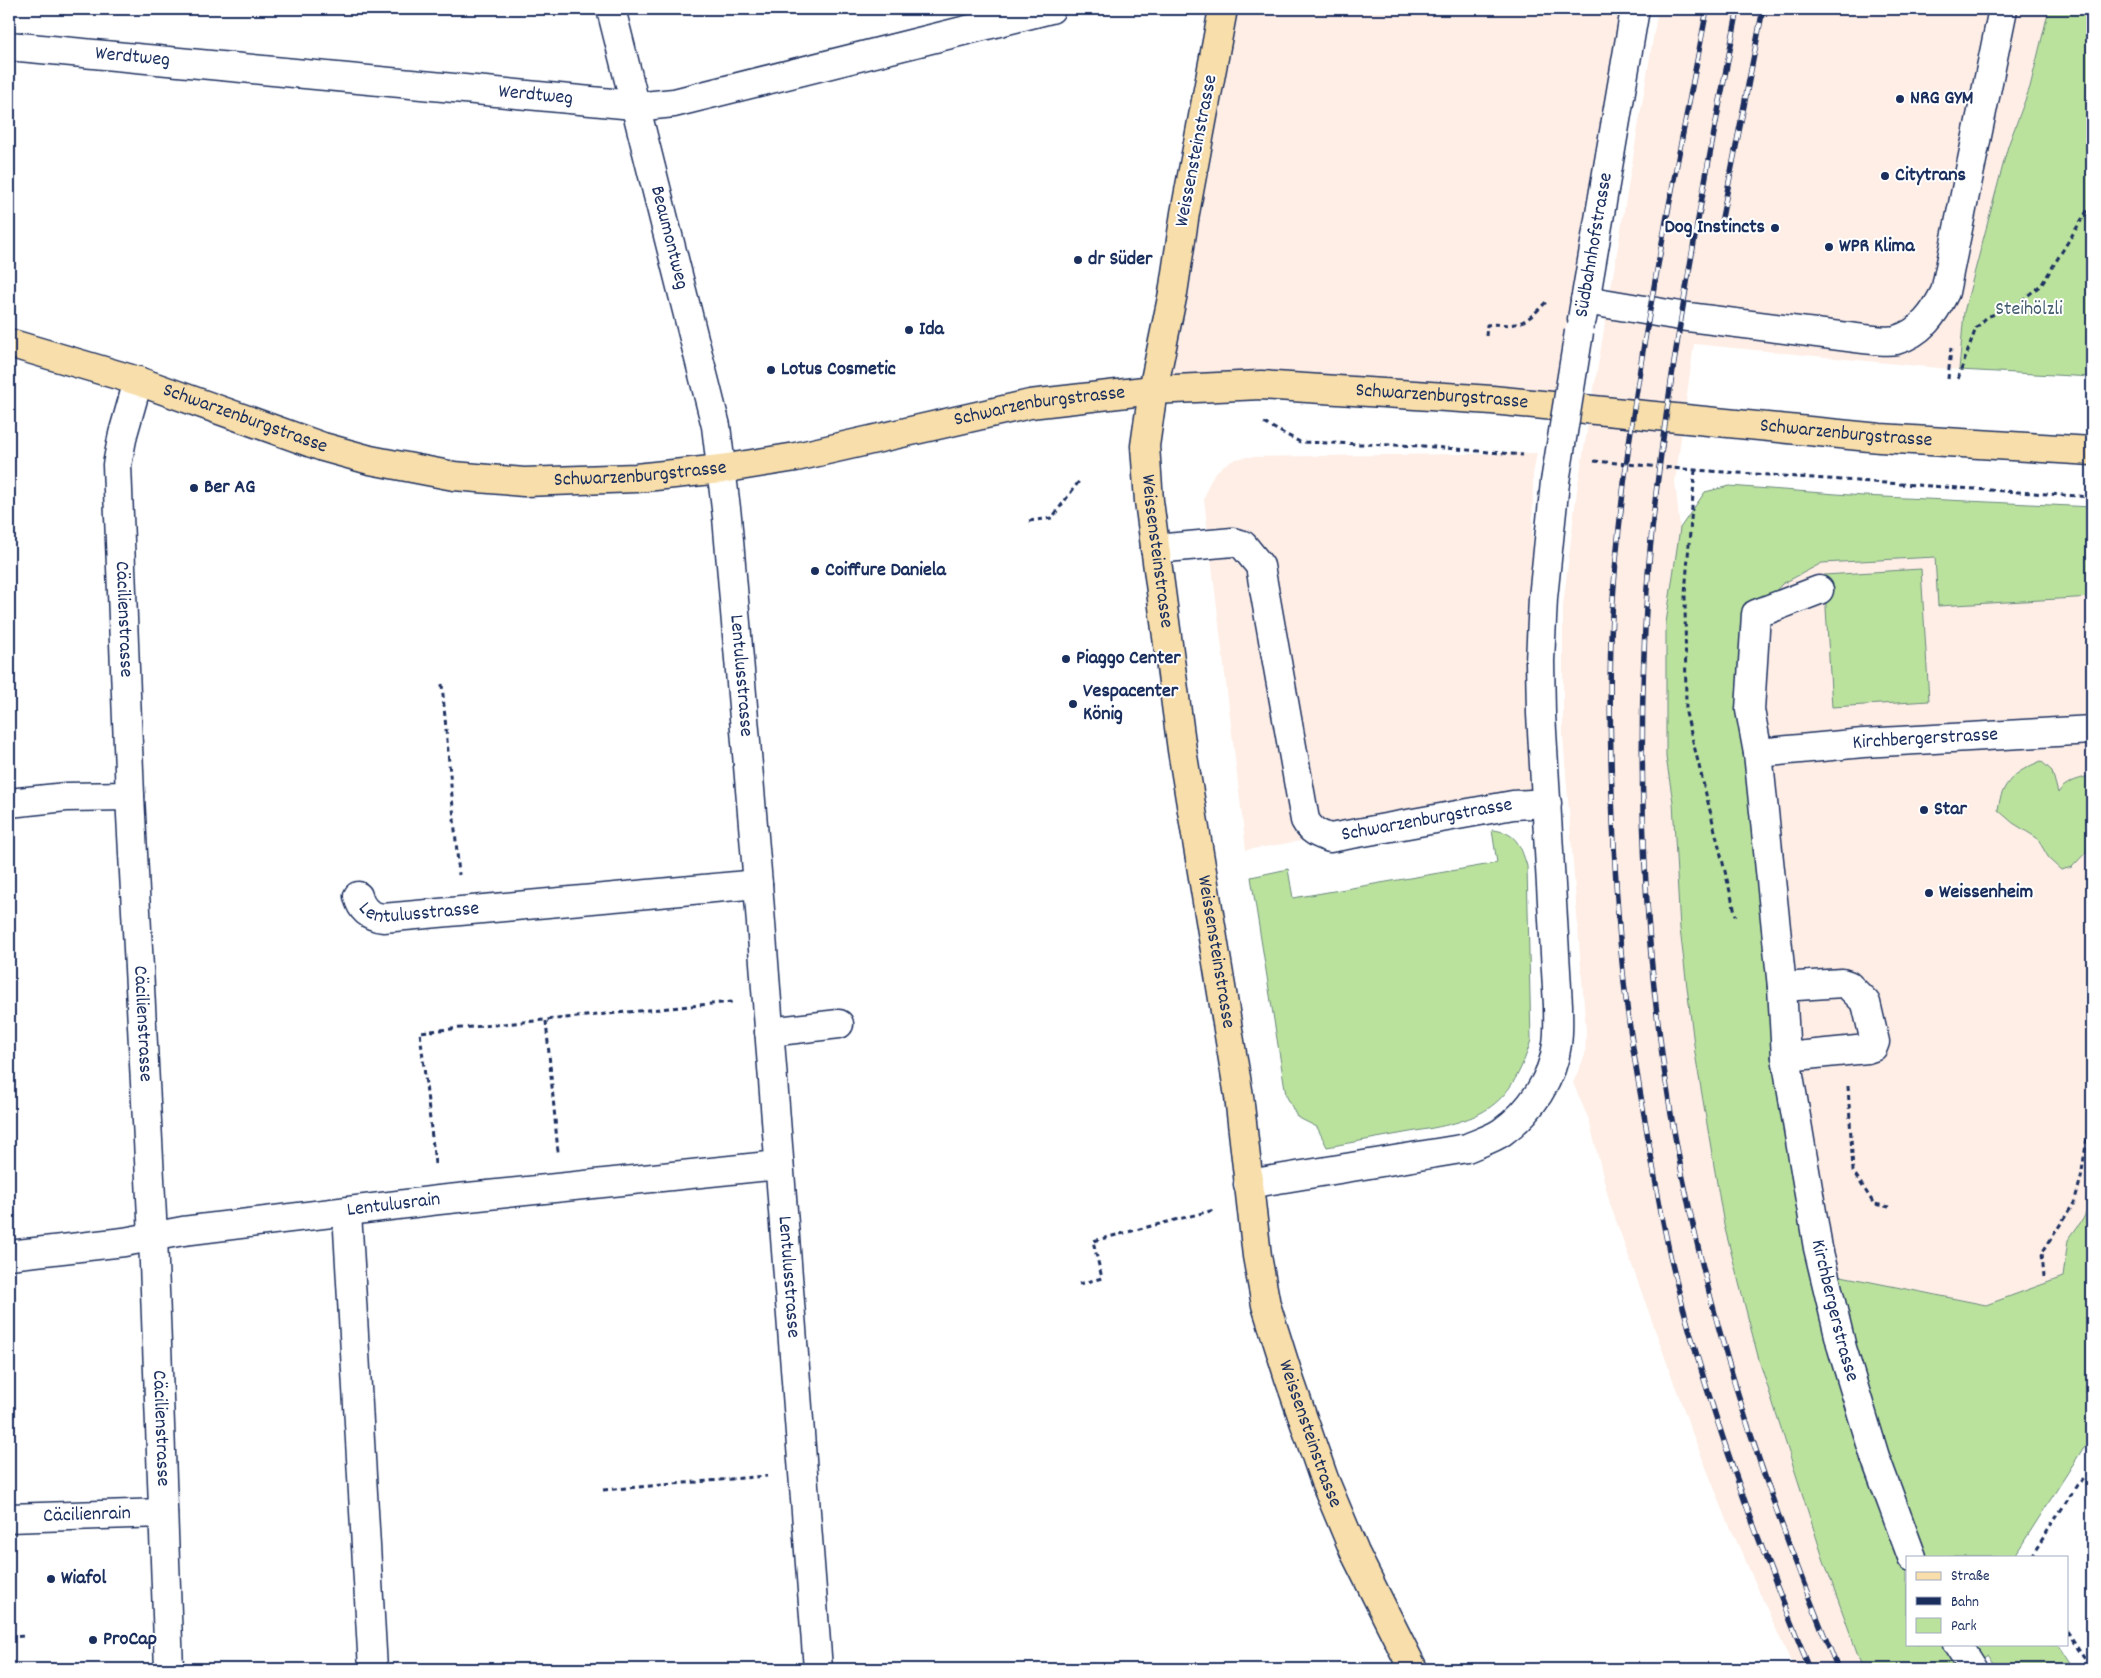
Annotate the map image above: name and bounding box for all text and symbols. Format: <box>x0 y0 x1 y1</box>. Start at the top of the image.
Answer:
street label: Werdtweg <box>94 40 171 75</box>
street label: Weissensteinstrasse <box>1169 72 1226 230</box>
street label: Werdtweg <box>497 78 574 113</box>
place label: NRG GYM <box>1910 85 1973 113</box>
marker: NRG GYM <box>1894 93 1906 105</box>
place label: Citytrans <box>1895 162 1966 190</box>
street label: Südbahnhofstrasse <box>1568 170 1621 320</box>
marker: Citytrans <box>1879 170 1891 182</box>
street label: Beaumontweg <box>642 183 695 293</box>
place label: Dog Instincts <box>1664 214 1765 242</box>
marker: Dog Instincts <box>1769 222 1781 234</box>
place label: WPR Klima <box>1839 233 1915 261</box>
marker: WPR Klima <box>1823 241 1835 253</box>
place label: dr Süder <box>1088 246 1153 274</box>
marker: dr Süder <box>1072 254 1084 266</box>
park label: Steihölzli <box>1995 296 2063 324</box>
place label: Ida <box>919 316 945 344</box>
marker: Ida <box>903 324 915 336</box>
place label: Lotus Cosmetic <box>781 356 896 384</box>
marker: Lotus Cosmetic <box>765 364 777 376</box>
street label: Schwarzenburgstrasse <box>159 377 331 461</box>
street label: Schwarzenburgstrasse <box>1355 377 1530 417</box>
street label: Schwarzenburgstrasse <box>951 379 1127 435</box>
street label: Schwarzenburgstrasse <box>1759 412 1933 455</box>
street label: Schwarzenburgstrasse <box>553 454 729 495</box>
place label: Ber AG <box>204 474 255 502</box>
street label: Weissensteinstrasse <box>1133 474 1180 630</box>
marker: Ber AG <box>188 482 200 494</box>
place label: Coiffure Daniela <box>825 557 947 585</box>
street label: Cäcilienstrasse <box>107 561 139 678</box>
marker: Coiffure Daniela <box>809 565 821 577</box>
street label: Lentulusstrasse <box>721 614 760 738</box>
place label: Piaggo Center <box>1076 645 1181 673</box>
marker: Piaggo Center <box>1060 653 1072 665</box>
place label: Vespacenter König <box>1083 678 1179 729</box>
marker: Vespacenter König <box>1067 698 1079 710</box>
street label: Kirchbergerstrasse <box>1851 721 1999 758</box>
street label: Schwarzenburgstrasse <box>1339 791 1515 850</box>
place label: Star <box>1934 796 1968 824</box>
marker: Star <box>1918 804 1930 816</box>
street label: Weissensteinstrasse <box>1189 873 1242 1031</box>
place label: Weissenheim <box>1939 879 2033 907</box>
marker: Weissenheim <box>1923 887 1935 899</box>
street label: Lentulusstrasse <box>351 895 481 932</box>
street label: Cäcilienstrasse <box>125 965 159 1083</box>
street label: Lentulusrain <box>345 1186 442 1225</box>
street label: Lentulusstrasse <box>769 1215 807 1339</box>
street label: Kirchbergerstrasse <box>1803 1238 1866 1385</box>
street label: Weissensteinstrasse <box>1270 1357 1349 1512</box>
street label: Cäcilienstrasse <box>144 1370 176 1487</box>
street label: Cäcilienrain <box>43 1500 131 1531</box>
legend <box>1906 1556 2068 1646</box>
place label: Wiafol <box>61 1565 106 1593</box>
text: Straße <box>1951 1566 1990 1588</box>
marker: Wiafol <box>45 1573 57 1585</box>
text: Bahn <box>1951 1592 1979 1614</box>
text: Park <box>1951 1616 1977 1638</box>
place label: ProCap <box>103 1626 157 1654</box>
marker: ProCap <box>87 1634 99 1646</box>

